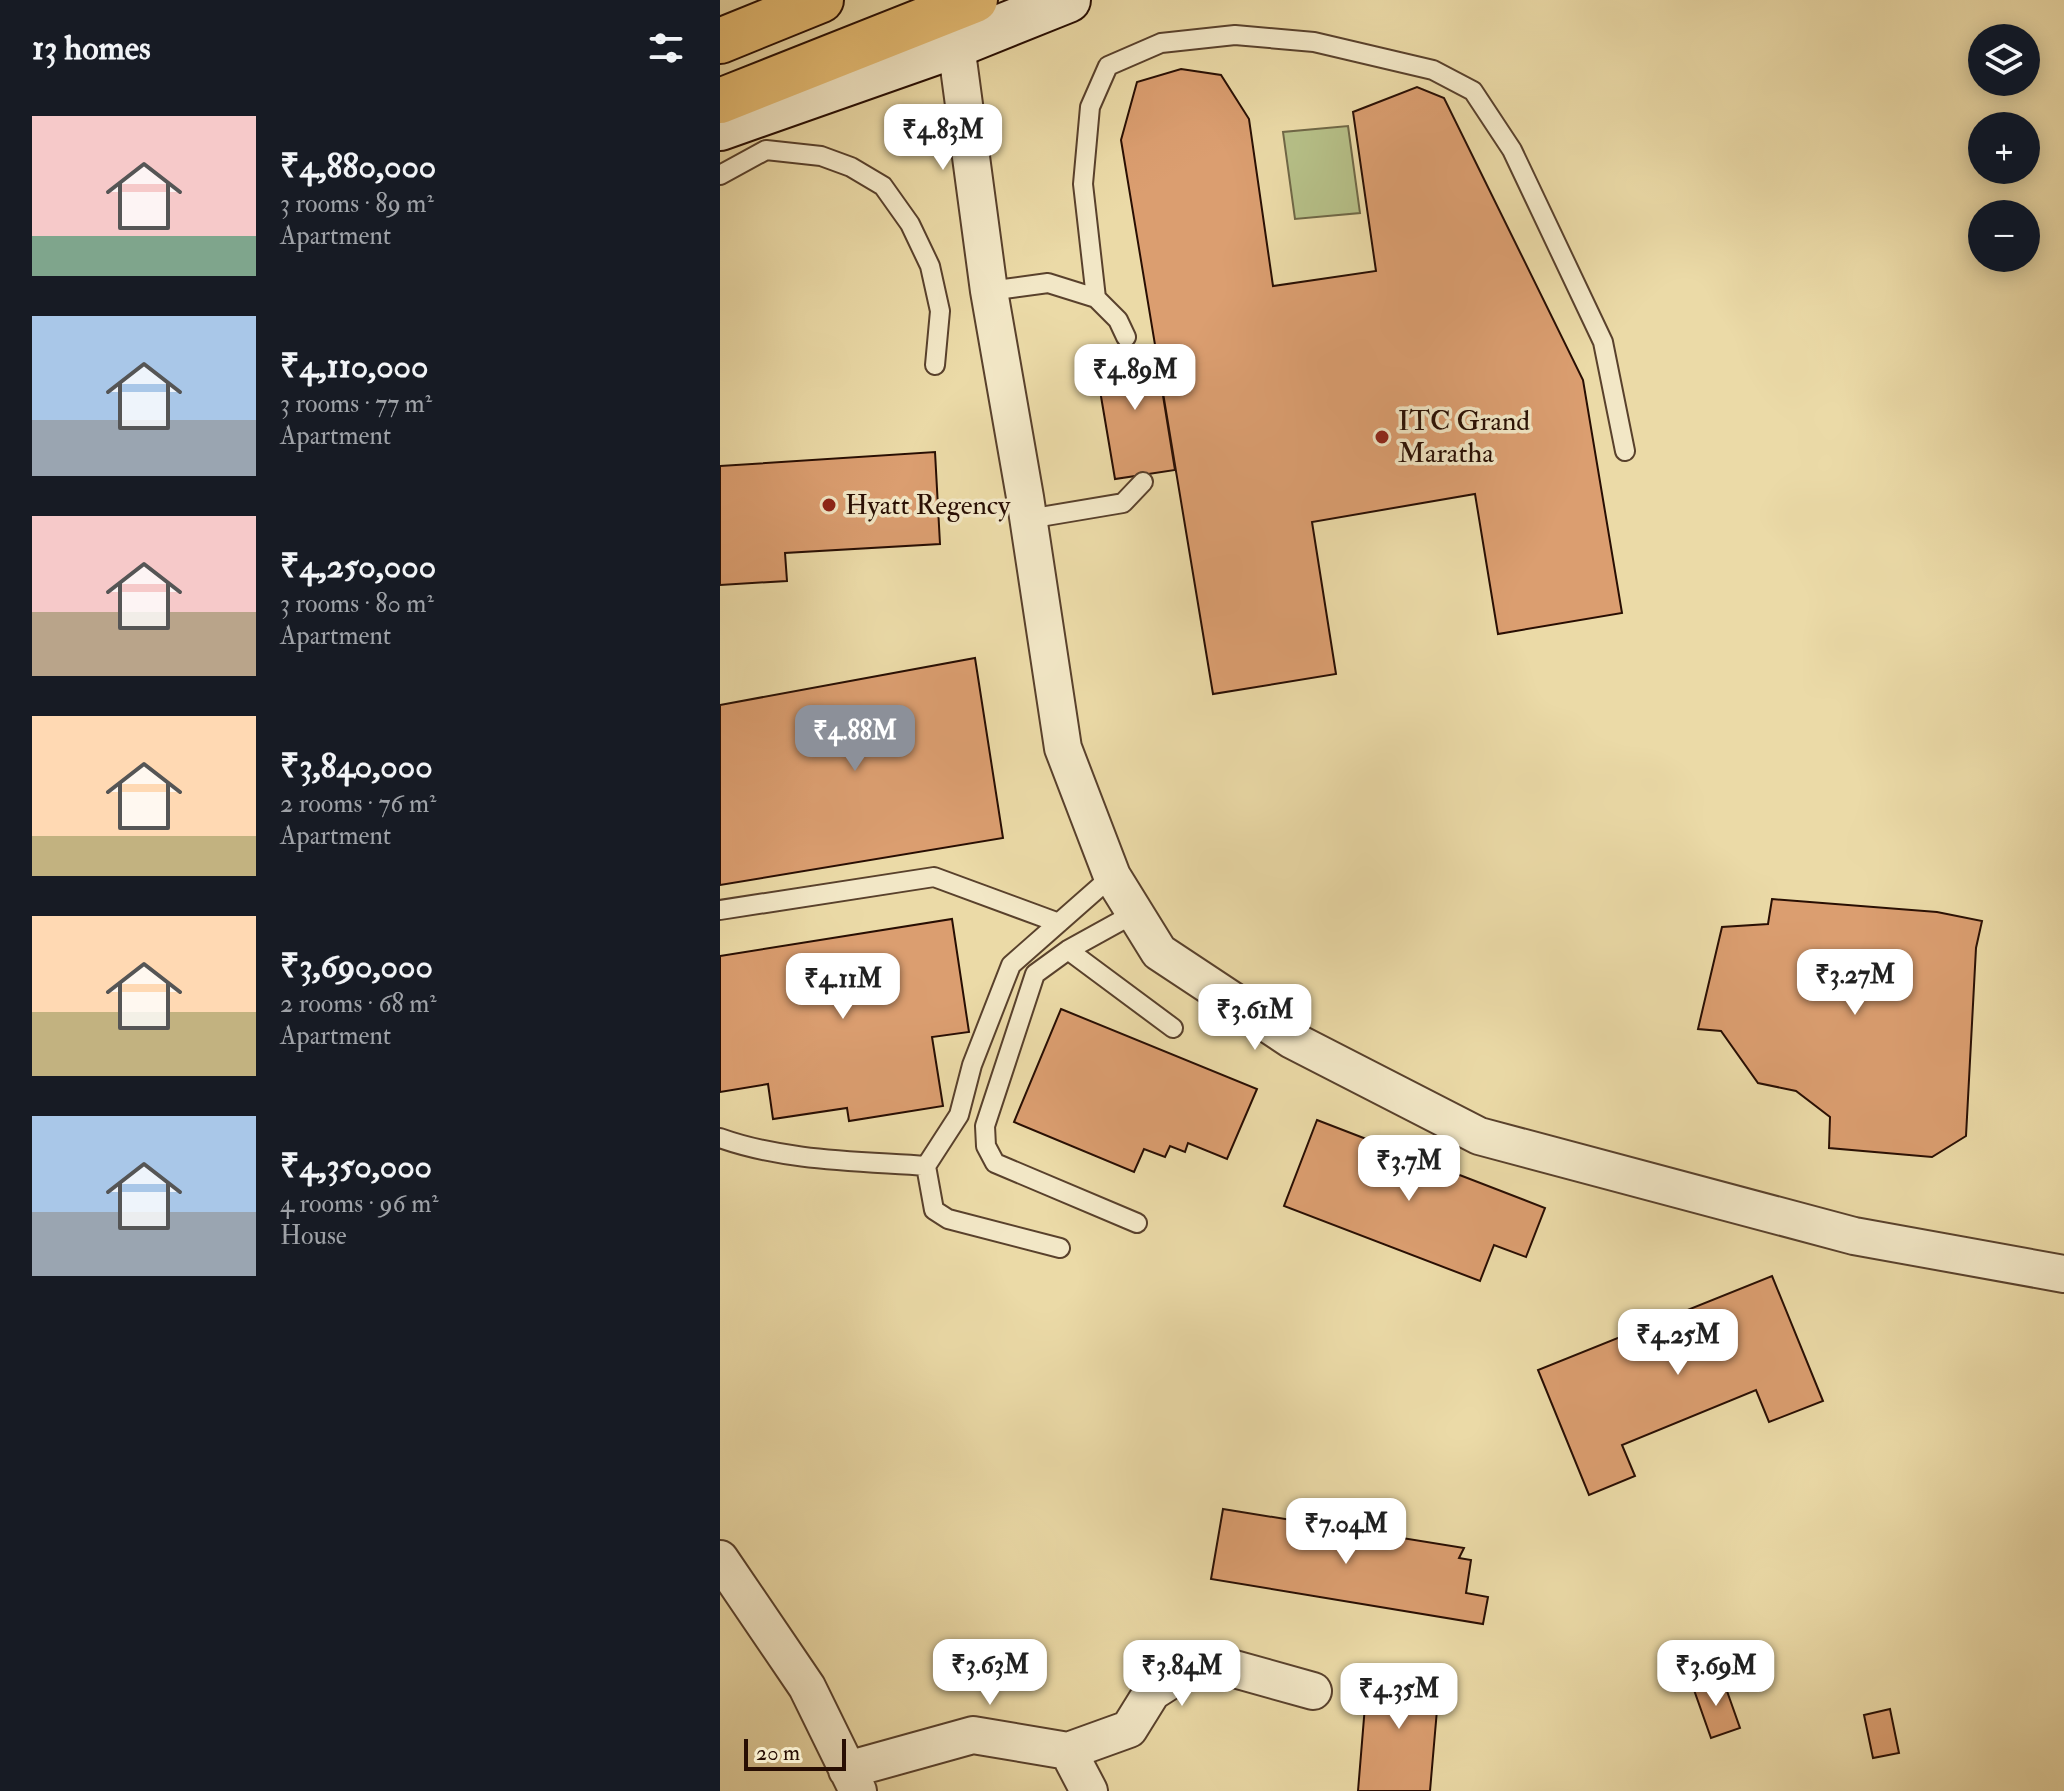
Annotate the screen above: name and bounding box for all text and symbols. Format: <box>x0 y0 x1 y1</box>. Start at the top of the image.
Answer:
map controls <box>1968 24 2040 272</box>
button: layers <box>1968 24 2040 96</box>
icon: filters <box>644 26 688 70</box>
text: 13 homes <box>32 27 151 70</box>
pin: ₹4.83M <box>878 104 1008 172</box>
button: + <box>1968 112 2040 184</box>
text: ₹4.83M <box>902 114 984 146</box>
text: ₹4,880,000 <box>280 145 436 188</box>
icon: home <box>96 148 192 244</box>
text: 3 rooms · 89 m² <box>280 188 434 220</box>
button: − <box>1968 200 2040 272</box>
text: Apartment <box>280 220 391 252</box>
pin: ₹4.89M <box>1070 344 1200 412</box>
text: ₹4,110,000 <box>280 345 428 388</box>
icon: home <box>96 348 192 444</box>
text: ₹4.89M <box>1092 354 1178 386</box>
text: 3 rooms · 77 m² <box>280 388 432 420</box>
place label: ITC Grand Maratha <box>1398 404 1530 471</box>
text: Apartment <box>280 420 391 452</box>
marker: ITC Grand Maratha <box>1373 428 1391 446</box>
place label: Hyatt Regency <box>845 488 1011 523</box>
marker: Hyatt Regency <box>820 496 838 514</box>
text: ₹4,250,000 <box>280 545 436 588</box>
icon: home <box>96 548 192 644</box>
text: 3 rooms · 80 m² <box>280 588 434 620</box>
text: Apartment <box>280 620 391 652</box>
pin: ₹4.88M <box>790 705 920 773</box>
text: ₹4.88M <box>813 715 897 747</box>
text: ₹3,840,000 <box>280 745 433 788</box>
icon: home <box>96 748 192 844</box>
text: 2 rooms · 76 m² <box>280 788 436 820</box>
text: Apartment <box>280 820 391 852</box>
text: ₹3,690,000 <box>280 945 433 988</box>
icon: home <box>96 948 192 1044</box>
pin: ₹3.27M <box>1790 949 1920 1017</box>
pin: ₹4.11M <box>778 953 908 1021</box>
text: ₹3.27M <box>1815 959 1895 991</box>
text: ₹4.11M <box>804 963 882 995</box>
pin: ₹3.61M <box>1190 984 1320 1052</box>
text: 2 rooms · 68 m² <box>280 988 437 1020</box>
text: ₹3.61M <box>1216 994 1294 1026</box>
text: Apartment <box>280 1020 391 1052</box>
pin: ₹3.7M <box>1353 1135 1465 1203</box>
text: ₹4,350,000 <box>280 1145 432 1188</box>
text: ₹3.7M <box>1376 1145 1442 1177</box>
icon: home <box>96 1148 192 1244</box>
text: 4 rooms · 96 m² <box>280 1188 439 1220</box>
text: House <box>280 1220 347 1252</box>
pin: ₹4.25M <box>1613 1309 1743 1377</box>
text: ₹4.25M <box>1636 1319 1720 1351</box>
pin: ₹7.04M <box>1281 1498 1411 1566</box>
text: ₹7.04M <box>1304 1508 1388 1540</box>
pin: ₹3.63M <box>925 1639 1055 1707</box>
pin: ₹3.84M <box>1117 1640 1247 1708</box>
pin: ₹3.69M <box>1651 1640 1781 1708</box>
text: ₹3.63M <box>951 1649 1029 1681</box>
text: ₹3.84M <box>1141 1650 1223 1682</box>
text: ₹3.69M <box>1675 1650 1757 1682</box>
pin: ₹4.35M <box>1334 1663 1464 1731</box>
text: ₹4.35M <box>1358 1673 1440 1705</box>
scale bar <box>744 1735 846 1771</box>
text: 20 m <box>756 1739 800 1767</box>

